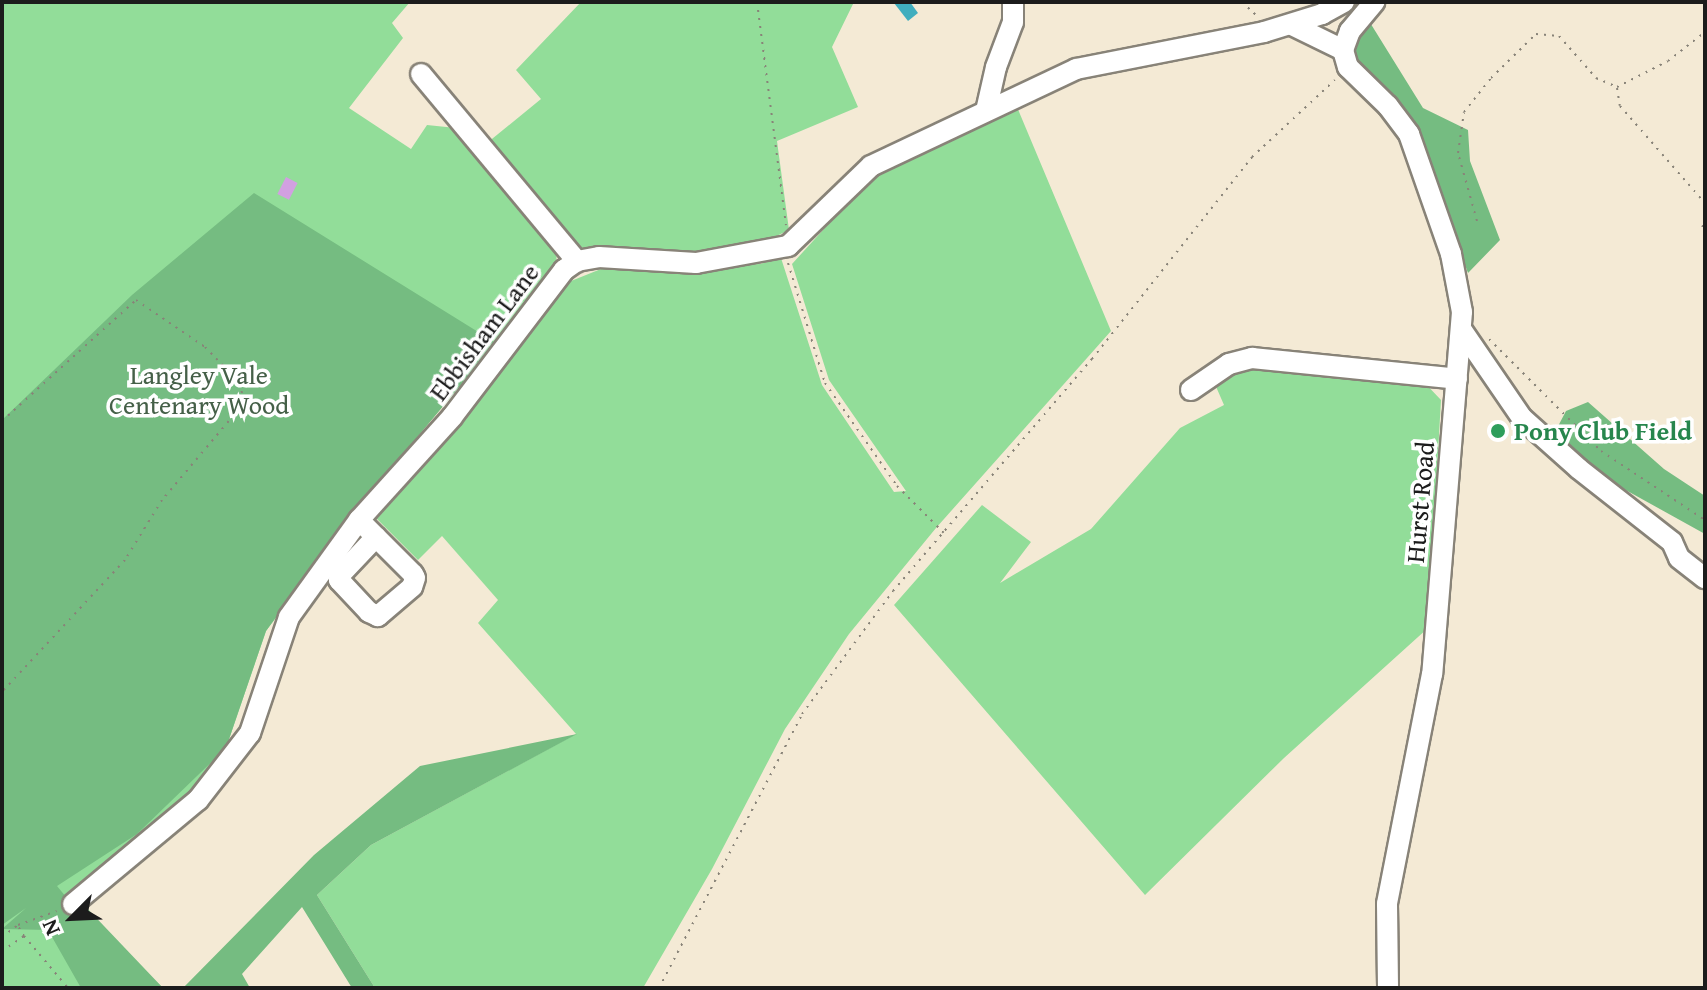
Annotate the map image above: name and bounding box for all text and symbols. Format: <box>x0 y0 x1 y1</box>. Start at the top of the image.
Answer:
street label: Ebbisham Lane <box>422 257 546 407</box>
park label: Langley Vale Centenary Wood <box>109 359 289 420</box>
place label: Pony Club Field <box>1514 415 1692 447</box>
marker: Pony Club Field <box>1489 422 1507 440</box>
street label: Hurst Road <box>1399 440 1441 564</box>
north arrow <box>32 878 112 958</box>
text: N <box>32 915 68 941</box>

